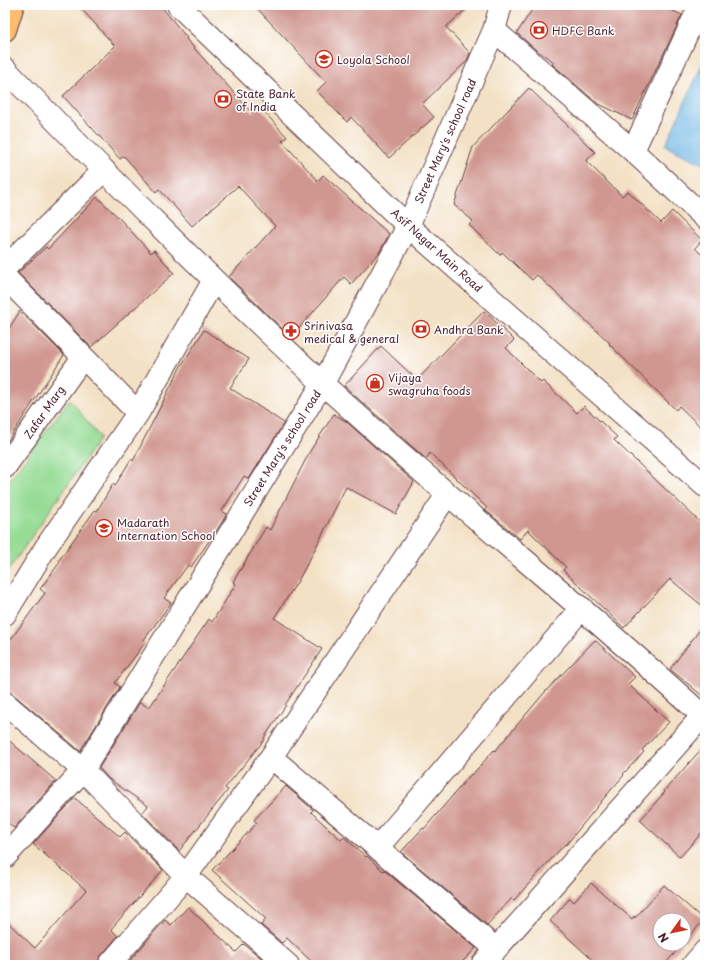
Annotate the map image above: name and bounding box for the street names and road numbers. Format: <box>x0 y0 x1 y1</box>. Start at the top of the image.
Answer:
street label: Street Mary's school road <box>410 76 480 206</box>
street label: Asif Nagar Main Road <box>387 204 487 296</box>
street label: Zafar Marg <box>19 382 69 442</box>
street label: Street Mary's school road <box>239 386 325 510</box>

